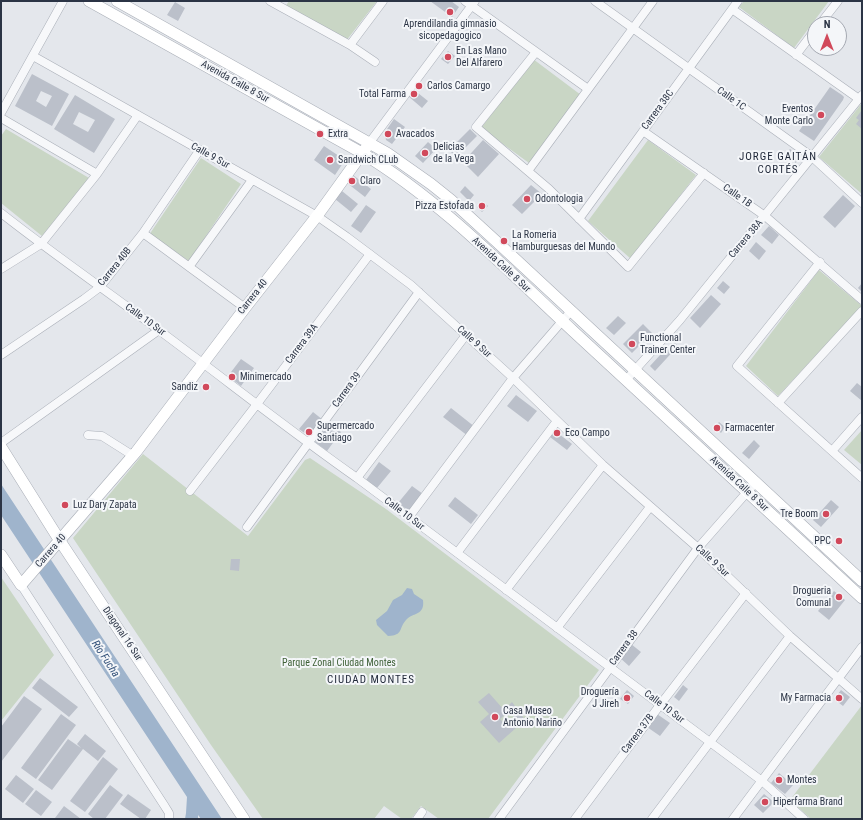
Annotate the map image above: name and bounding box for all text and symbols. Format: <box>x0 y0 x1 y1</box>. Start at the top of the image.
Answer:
marker: Aprendilandia gimnasio sicopedagogico <box>445 7 455 17</box>
north arrow <box>807 16 847 56</box>
place label: Aprendilandia gimnasio sicopedagogico <box>404 18 496 42</box>
text: N <box>824 18 830 31</box>
place label: En Las Mano Del Alfarero <box>456 45 507 68</box>
marker: En Las Mano Del Alfarero <box>443 52 453 62</box>
street label: Avenida Calle 8 Sur <box>199 58 271 106</box>
place label: Carlos Camargo <box>427 80 490 92</box>
marker: Carlos Camargo <box>414 81 424 91</box>
street label: Calle 1C <box>714 85 748 113</box>
place label: Total Farma <box>359 88 406 100</box>
street label: Carrera 38C <box>639 88 677 132</box>
marker: Total Farma <box>409 89 419 99</box>
place label: Eventos Monte Carlo <box>765 103 813 126</box>
marker: Eventos Monte Carlo <box>816 110 826 120</box>
place label: Extra <box>328 128 348 140</box>
place label: Avacados <box>396 128 434 140</box>
marker: Extra <box>315 129 325 139</box>
marker: Avacados <box>383 129 393 139</box>
street label: Calle 9 Sur <box>189 140 231 172</box>
place label: Delicias de la Vega <box>433 141 474 164</box>
marker: Delicias de la Vega <box>420 148 430 158</box>
district label: JORGE GAITÁN CORTÉS <box>739 150 817 176</box>
place label: Sandwich CLub <box>338 154 398 166</box>
marker: Sandwich CLub <box>325 155 335 165</box>
place label: Claro <box>360 175 381 187</box>
marker: Claro <box>347 176 357 186</box>
street label: Calle 1B <box>720 182 754 210</box>
place label: Odontologia <box>535 193 583 205</box>
marker: Odontologia <box>522 194 532 204</box>
place label: Pizza Estofada <box>415 200 474 212</box>
marker: Pizza Estofada <box>477 201 487 211</box>
street label: Carrera 38A <box>726 217 766 261</box>
place label: La Romeria Hamburguesas del Mundo <box>512 229 615 252</box>
street label: Avenida Calle 8 Sur <box>469 235 533 295</box>
marker: La Romeria Hamburguesas del Mundo <box>499 236 509 246</box>
street label: Carrera 40B <box>96 245 134 289</box>
street label: Carrera 40 <box>236 277 270 317</box>
street label: Calle 10 Sur <box>122 301 168 339</box>
street label: Carrera 39A <box>283 322 321 366</box>
street label: Calle 9 Sur <box>454 323 494 361</box>
place label: Functional Trainer Center <box>640 332 696 356</box>
marker: Functional Trainer Center <box>627 339 637 349</box>
street label: Carrera 39 <box>330 370 364 410</box>
place label: Minimercado <box>240 371 292 383</box>
marker: Minimercado <box>227 372 237 382</box>
place label: Sandiz <box>172 381 198 393</box>
marker: Sandiz <box>201 382 211 392</box>
place label: Supermercado Santiago <box>317 420 374 444</box>
place label: Farmacenter <box>725 422 775 434</box>
marker: Farmacenter <box>712 423 722 433</box>
marker: Supermercado Santiago <box>304 427 314 437</box>
place label: Eco Campo <box>565 427 610 439</box>
marker: Eco Campo <box>552 428 562 438</box>
street label: Avenida Calle 8 Sur <box>707 454 771 514</box>
street label: Calle 10 Sur <box>382 495 426 533</box>
place label: Luz Dary Zapata <box>73 499 137 511</box>
marker: Luz Dary Zapata <box>60 500 70 510</box>
place label: Tre Boom <box>780 508 818 520</box>
marker: Tre Boom <box>821 509 831 519</box>
street label: Carrera 40 <box>33 532 69 570</box>
place label: PPC <box>814 535 831 547</box>
marker: PPC <box>834 536 844 546</box>
street label: Calle 9 Sur <box>692 542 732 580</box>
place label: Drogueria Comunal <box>793 585 831 608</box>
marker: Drogueria Comunal <box>834 592 844 602</box>
street label: Diagonal 16 Sur <box>100 605 144 663</box>
street label: Carrera 38 <box>607 628 641 668</box>
water label: Río Fucha <box>88 638 122 680</box>
park label: Parque Zonal Ciudad Montes <box>282 657 396 669</box>
district label: CIUDAD MONTES <box>327 673 415 687</box>
place label: Droguería J Jireh <box>581 686 619 710</box>
street label: Calle 10 Sur <box>642 688 686 726</box>
place label: My Farmacia <box>780 692 831 704</box>
marker: Droguería J Jireh <box>622 693 632 703</box>
marker: My Farmacia <box>834 693 844 703</box>
place label: Casa Museo Antonio Nariño <box>503 705 562 728</box>
marker: Casa Museo Antonio Nariño <box>490 712 500 722</box>
street label: Carrera 37B <box>619 712 657 756</box>
place label: Montes <box>787 774 817 786</box>
marker: Montes <box>774 775 784 785</box>
place label: Hiperfarma Brand <box>773 796 843 808</box>
marker: Hiperfarma Brand <box>760 797 770 807</box>

